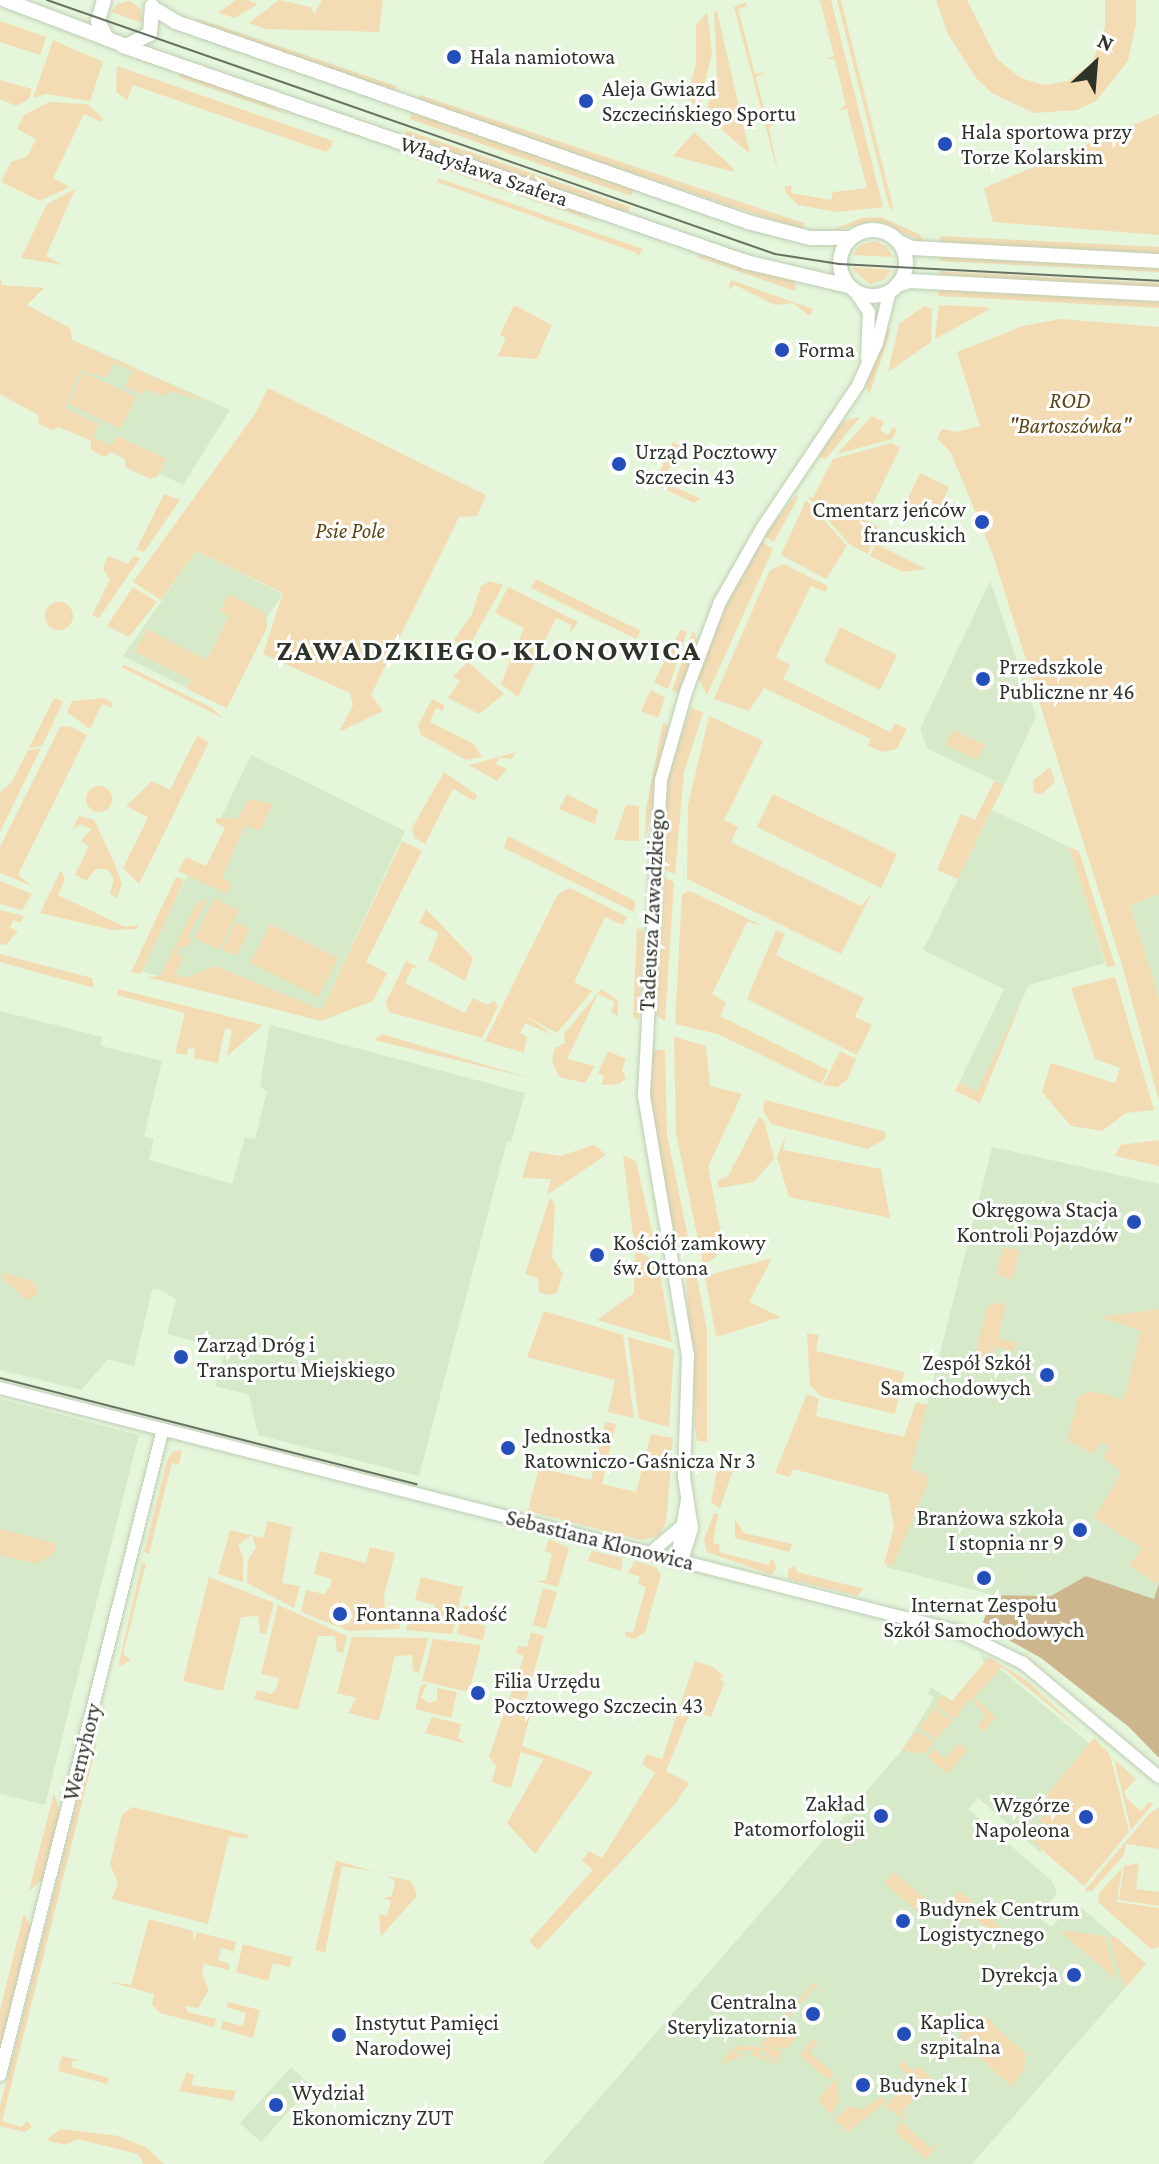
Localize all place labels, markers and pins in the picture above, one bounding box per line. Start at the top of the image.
place label: Hala namiotowa [470,44,615,70]
marker: Hala namiotowa [445,48,463,66]
place label: Aleja Gwiazd Szczecińskiego Sportu [602,75,796,126]
marker: Aleja Gwiazd Szczecińskiego Sportu [577,92,595,110]
place label: Hala sportowa przy Torze Kolarskim [961,118,1132,170]
marker: Hala sportowa przy Torze Kolarskim [936,135,954,153]
place label: Forma [798,337,855,363]
marker: Forma [773,341,791,359]
place label: Urząd Pocztowy Szczecin 43 [635,438,777,490]
marker: Urząd Pocztowy Szczecin 43 [610,455,628,473]
place label: Cmentarz jeńców francuskich [812,496,966,548]
marker: Cmentarz jeńców francuskich [973,513,991,531]
place label: Przedszkole Publiczne nr 46 [999,653,1135,704]
marker: Przedszkole Publiczne nr 46 [974,670,992,688]
place label: Okręgowa Stacja Kontroli Pojazdów [957,1196,1118,1248]
marker: Okręgowa Stacja Kontroli Pojazdów [1125,1213,1143,1231]
place label: Kościół zamkowy św. Ottona [613,1229,766,1280]
marker: Kościół zamkowy św. Ottona [588,1246,606,1264]
place label: Zarząd Dróg i Transportu Miejskiego [197,1331,395,1382]
marker: Zarząd Dróg i Transportu Miejskiego [172,1348,190,1366]
place label: Zespół Szkół Samochodowych [881,1349,1031,1400]
marker: Zespół Szkół Samochodowych [1038,1366,1056,1384]
place label: Jednostka Ratowniczo-Gaśnicza Nr 3 [524,1422,756,1474]
marker: Jednostka Ratowniczo-Gaśnicza Nr 3 [499,1439,517,1457]
place label: Branżowa szkoła I stopnia nr 9 [917,1504,1064,1556]
marker: Branżowa szkoła I stopnia nr 9 [1071,1521,1089,1539]
marker: Internat Zespołu Szkół Samochodowych [975,1569,993,1587]
place label: Internat Zespołu Szkół Samochodowych [883,1591,1085,1642]
place label: Fontanna Radość [356,1601,507,1627]
marker: Fontanna Radość [331,1605,349,1623]
place label: Filia Urzędu Pocztowego Szczecin 43 [494,1667,703,1718]
marker: Filia Urzędu Pocztowego Szczecin 43 [469,1684,487,1702]
place label: Zakład Patomorfologii [733,1790,865,1842]
place label: Wzgórze Napoleona [975,1791,1070,1842]
marker: Zakład Patomorfologii [872,1807,890,1825]
marker: Wzgórze Napoleona [1077,1808,1095,1826]
place label: Budynek Centrum Logistycznego [919,1895,1079,1946]
marker: Budynek Centrum Logistycznego [894,1912,912,1930]
place label: Dyrekcja [981,1962,1058,1988]
marker: Dyrekcja [1065,1966,1083,1984]
place label: Centralna Sterylizatornia [667,1988,797,2040]
marker: Centralna Sterylizatornia [804,2005,822,2023]
place label: Kaplica szpitalna [920,2008,1000,2060]
place label: Instytut Pamięci Narodowej [355,2009,499,2060]
marker: Kaplica szpitalna [895,2025,913,2043]
marker: Instytut Pamięci Narodowej [330,2026,348,2044]
place label: Budynek I [879,2072,967,2098]
marker: Budynek I [854,2076,872,2094]
place label: Wydział Ekonomiczny ZUT [292,2079,453,2130]
marker: Wydział Ekonomiczny ZUT [267,2096,285,2114]

